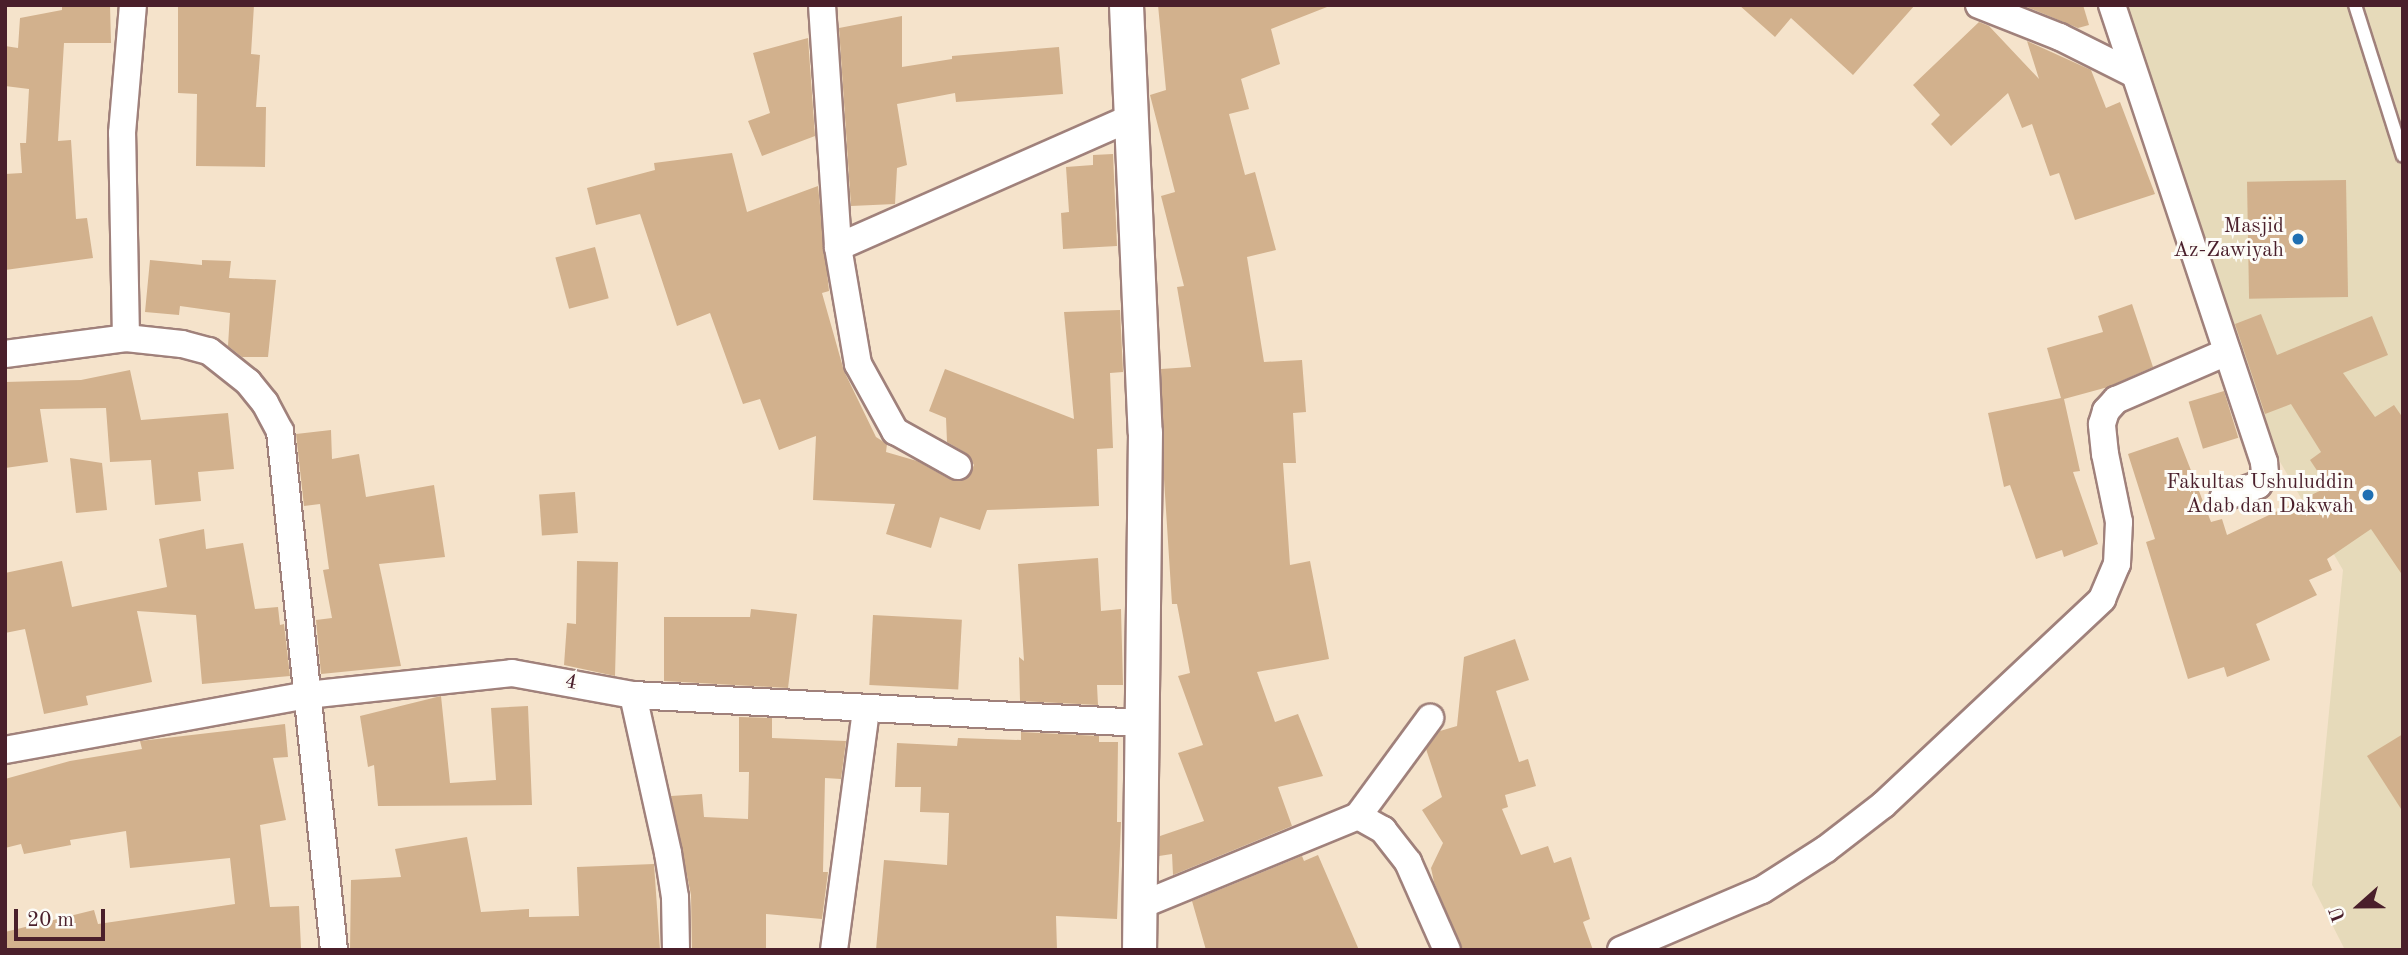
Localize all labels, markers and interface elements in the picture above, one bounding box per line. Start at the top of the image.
place label: Masjid Az-Zawiyah [2173,214,2284,264]
marker: Masjid Az-Zawiyah [2290,231,2306,247]
place label: Fakultas Ushuluddin Adab dan Dakwah [2166,470,2354,520]
marker: Fakultas Ushuluddin Adab dan Dakwah [2360,487,2376,503]
street label: 4 [563,669,579,697]
north arrow [2324,871,2394,941]
scale bar [18,895,108,939]
text: U [2327,903,2351,924]
text: 20 m [27,910,74,931]

